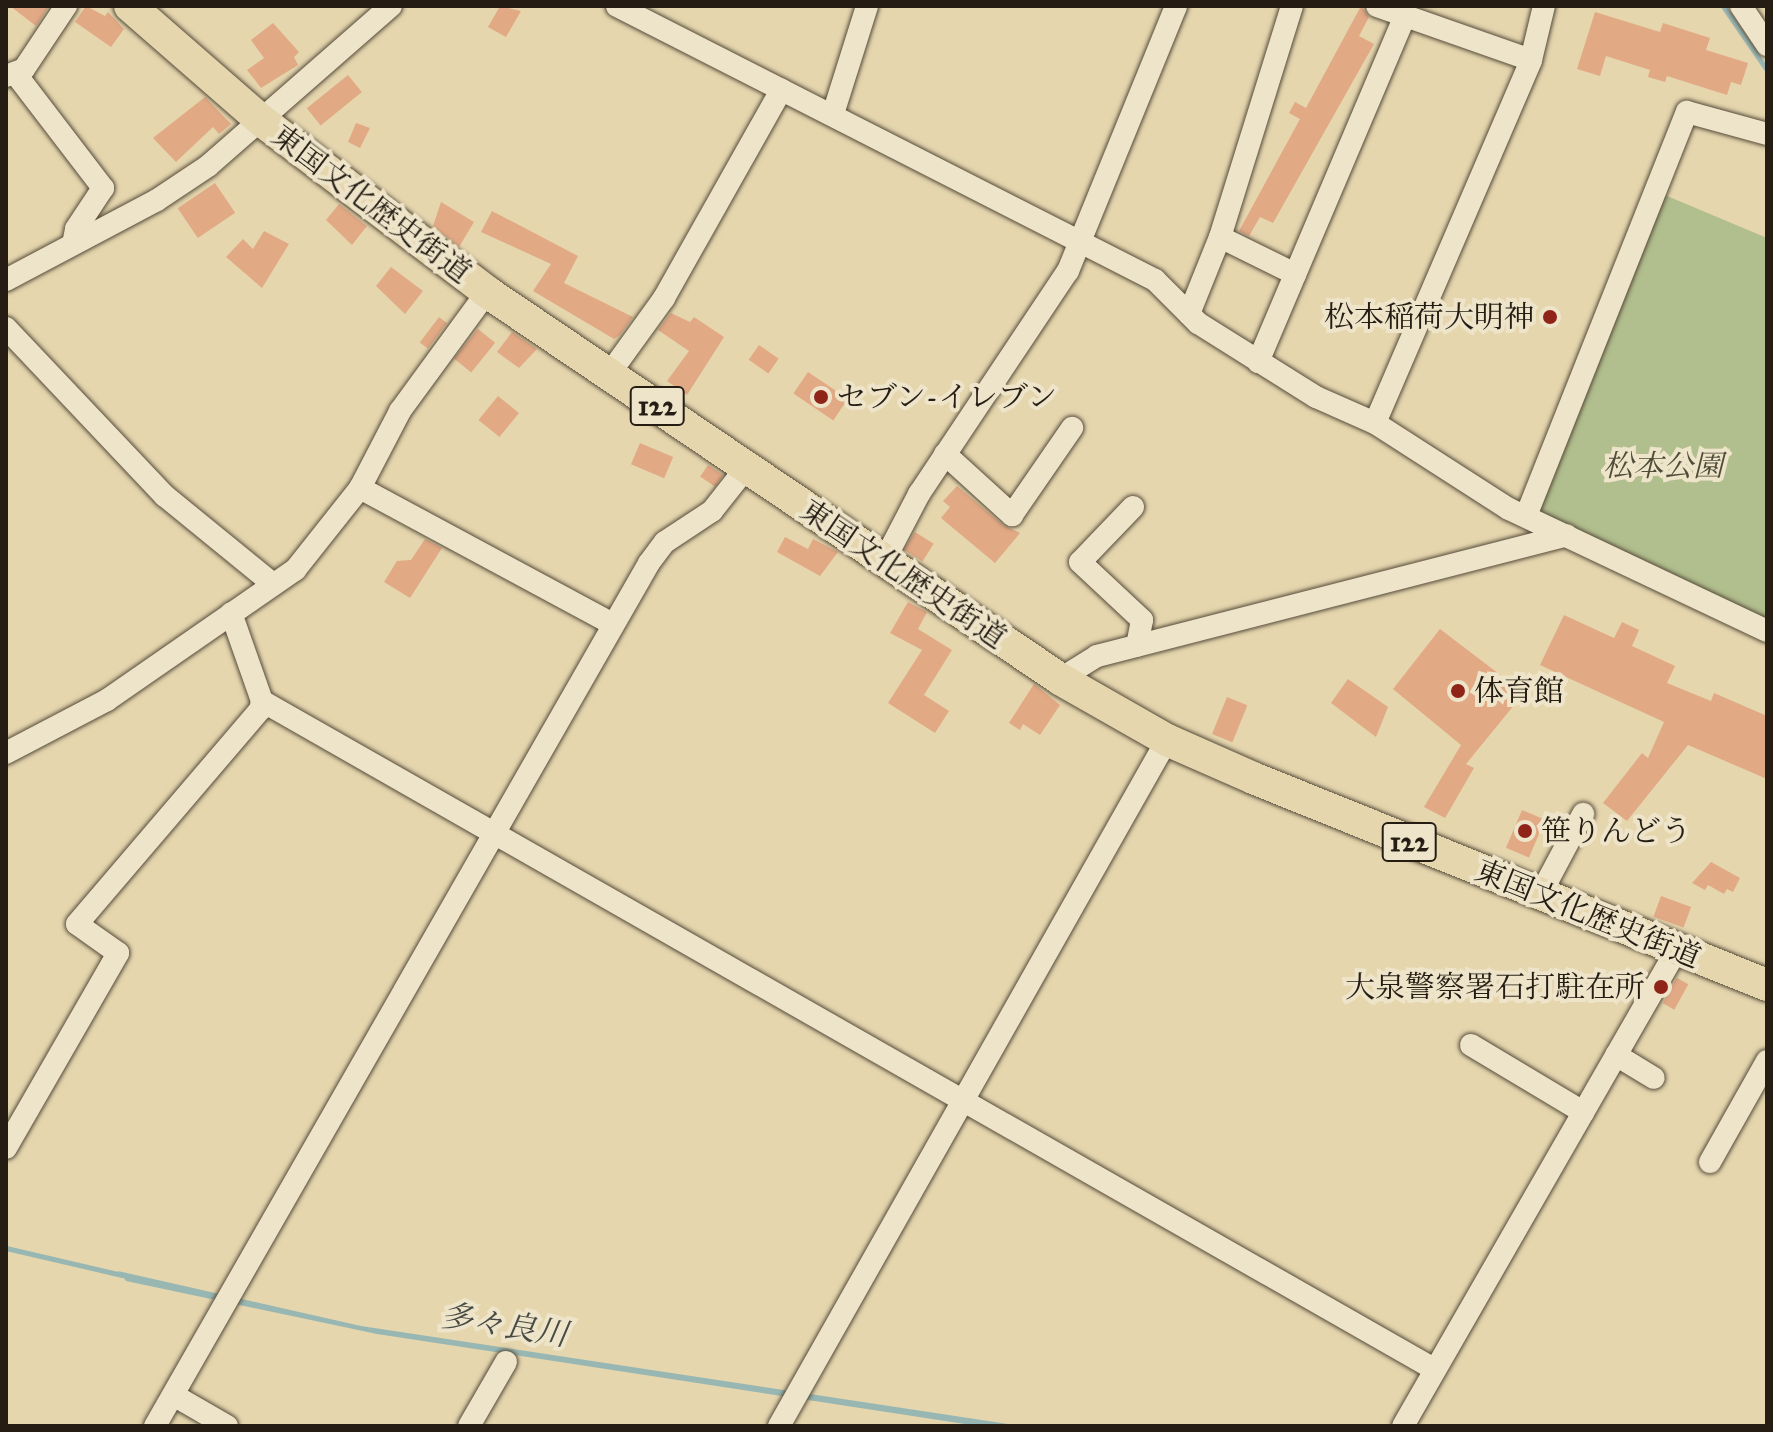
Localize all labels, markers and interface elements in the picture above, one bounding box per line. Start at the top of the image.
street label: 東国文化歴史街道 [264,117,478,291]
place label: 松本稲荷大明神 [1324,299,1534,335]
marker: 松本稲荷大明神 [1541,308,1559,326]
place label: セブン-イレブン [837,379,1059,415]
road number: 122 [629,382,685,430]
marker: セブン-イレブン [812,388,830,406]
park label: 松本公園 [1603,448,1723,484]
street label: 東国文化歴史街道 [793,492,1013,656]
place label: 体育館 [1474,673,1564,709]
marker: 体育館 [1449,682,1467,700]
place label: 笹りんどう [1541,813,1691,849]
road number: 122 [1381,818,1437,866]
marker: 笹りんどう [1516,822,1534,840]
street label: 東国文化歴史街道 [1470,852,1706,976]
place label: 大泉警察署石打駐在所 [1345,969,1645,1005]
marker: 大泉警察署石打駐在所 [1652,978,1670,996]
water label: 多々良川 [438,1297,570,1355]

